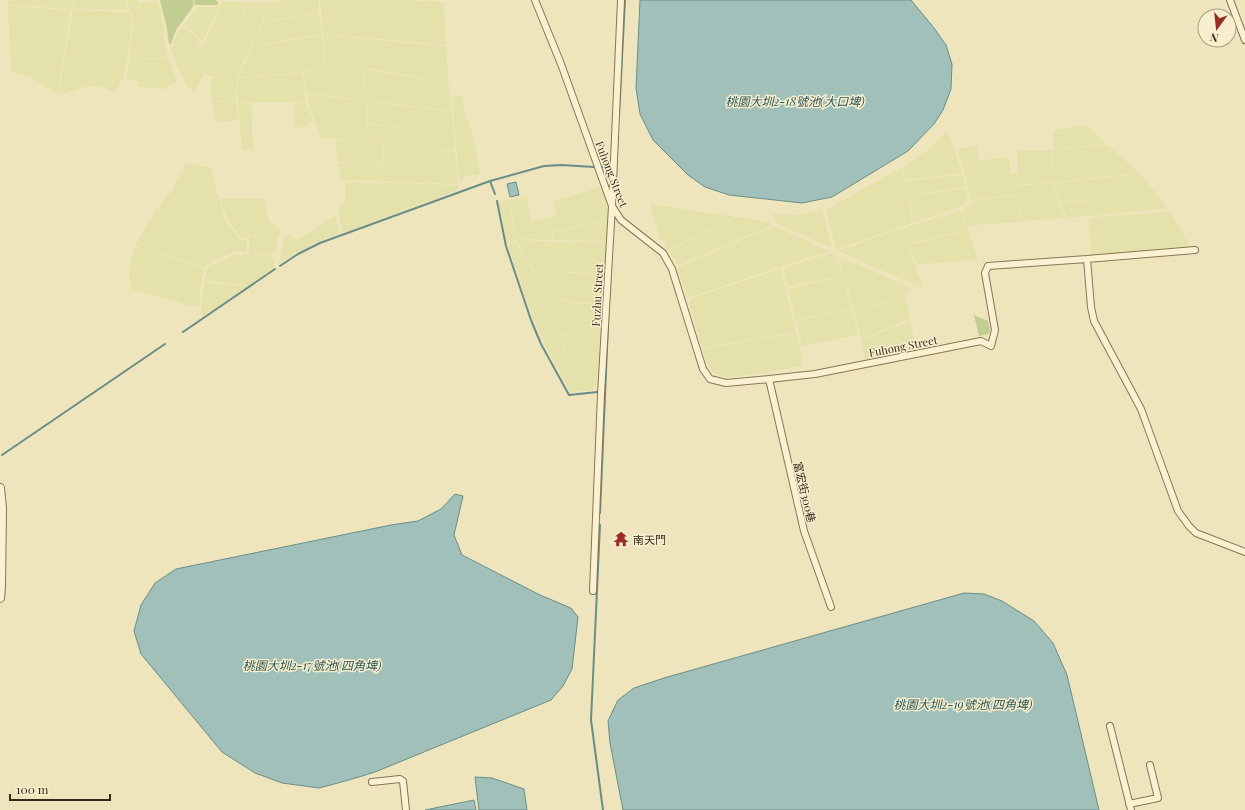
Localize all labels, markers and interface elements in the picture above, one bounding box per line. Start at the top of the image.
north arrow [1197,8,1237,48]
text: N [1208,30,1220,46]
water label: 桃園大圳2-18號池(大口埤) [725,93,865,109]
street label: Fuhong Street [593,139,632,209]
street label: Fuzhu Street [588,263,606,327]
street label: Fuhong Street [867,332,939,360]
street label: 富宏街300巷 [791,460,819,524]
temple icon: 南天門 [612,530,630,548]
place label: 南天門 [633,532,666,547]
water label: 桃園大圳2-17號池(四角埤) [243,657,381,673]
water label: 桃園大圳2-19號池(四角埤) [894,696,1032,712]
scale bar [10,776,110,802]
text: 100 m [16,781,49,797]

